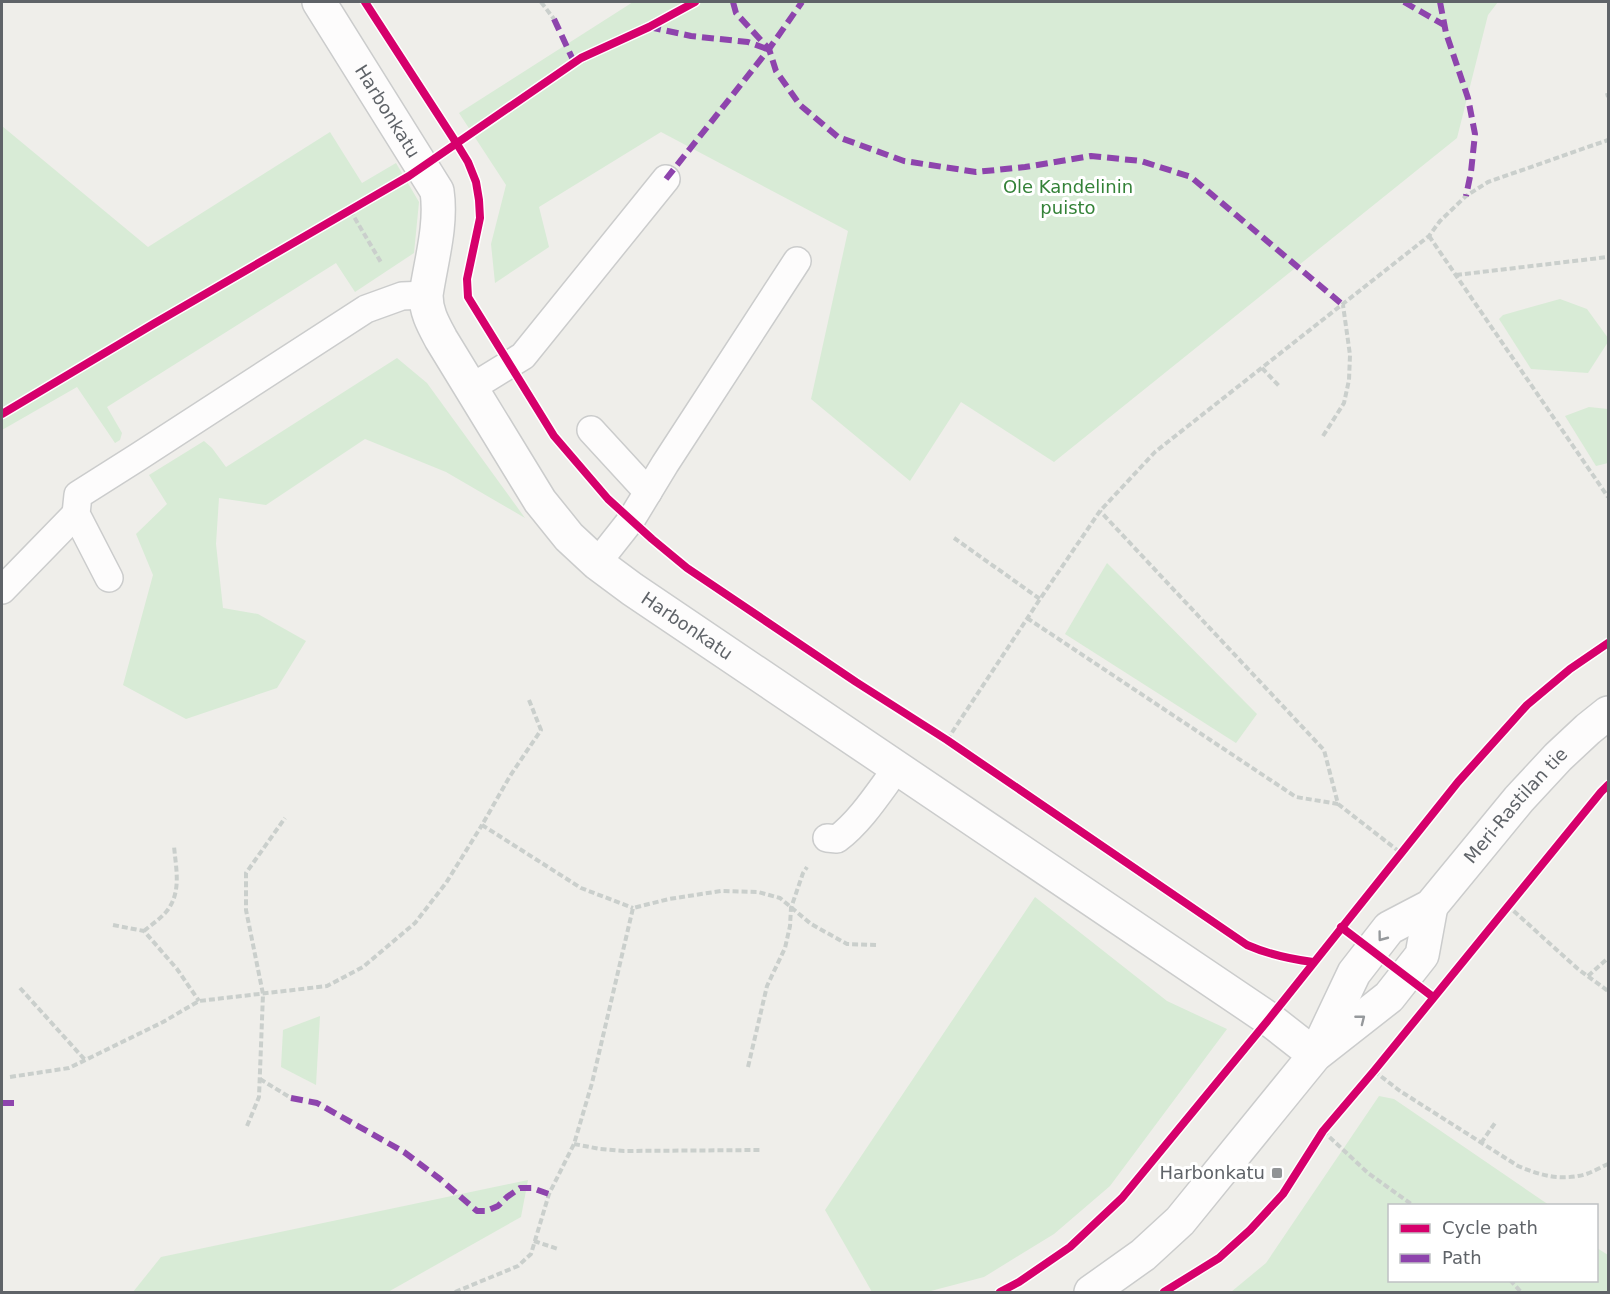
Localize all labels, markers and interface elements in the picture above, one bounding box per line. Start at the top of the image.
street label: Harbonkatu [351,61,425,161]
park label: Ole Kandelinin puisto [1003,176,1133,218]
street label: Harbonkatu [638,587,737,664]
street label: Meri-Rastilan tie [1459,743,1571,867]
one-way arrow [1378,931,1389,942]
one-way arrow [1354,1015,1365,1026]
place label: Harbonkatu [1160,1162,1265,1183]
marker: Harbonkatu [1270,1166,1284,1180]
legend [1388,1204,1598,1282]
text: Cycle path [1442,1217,1538,1238]
text: Path [1442,1247,1482,1268]

